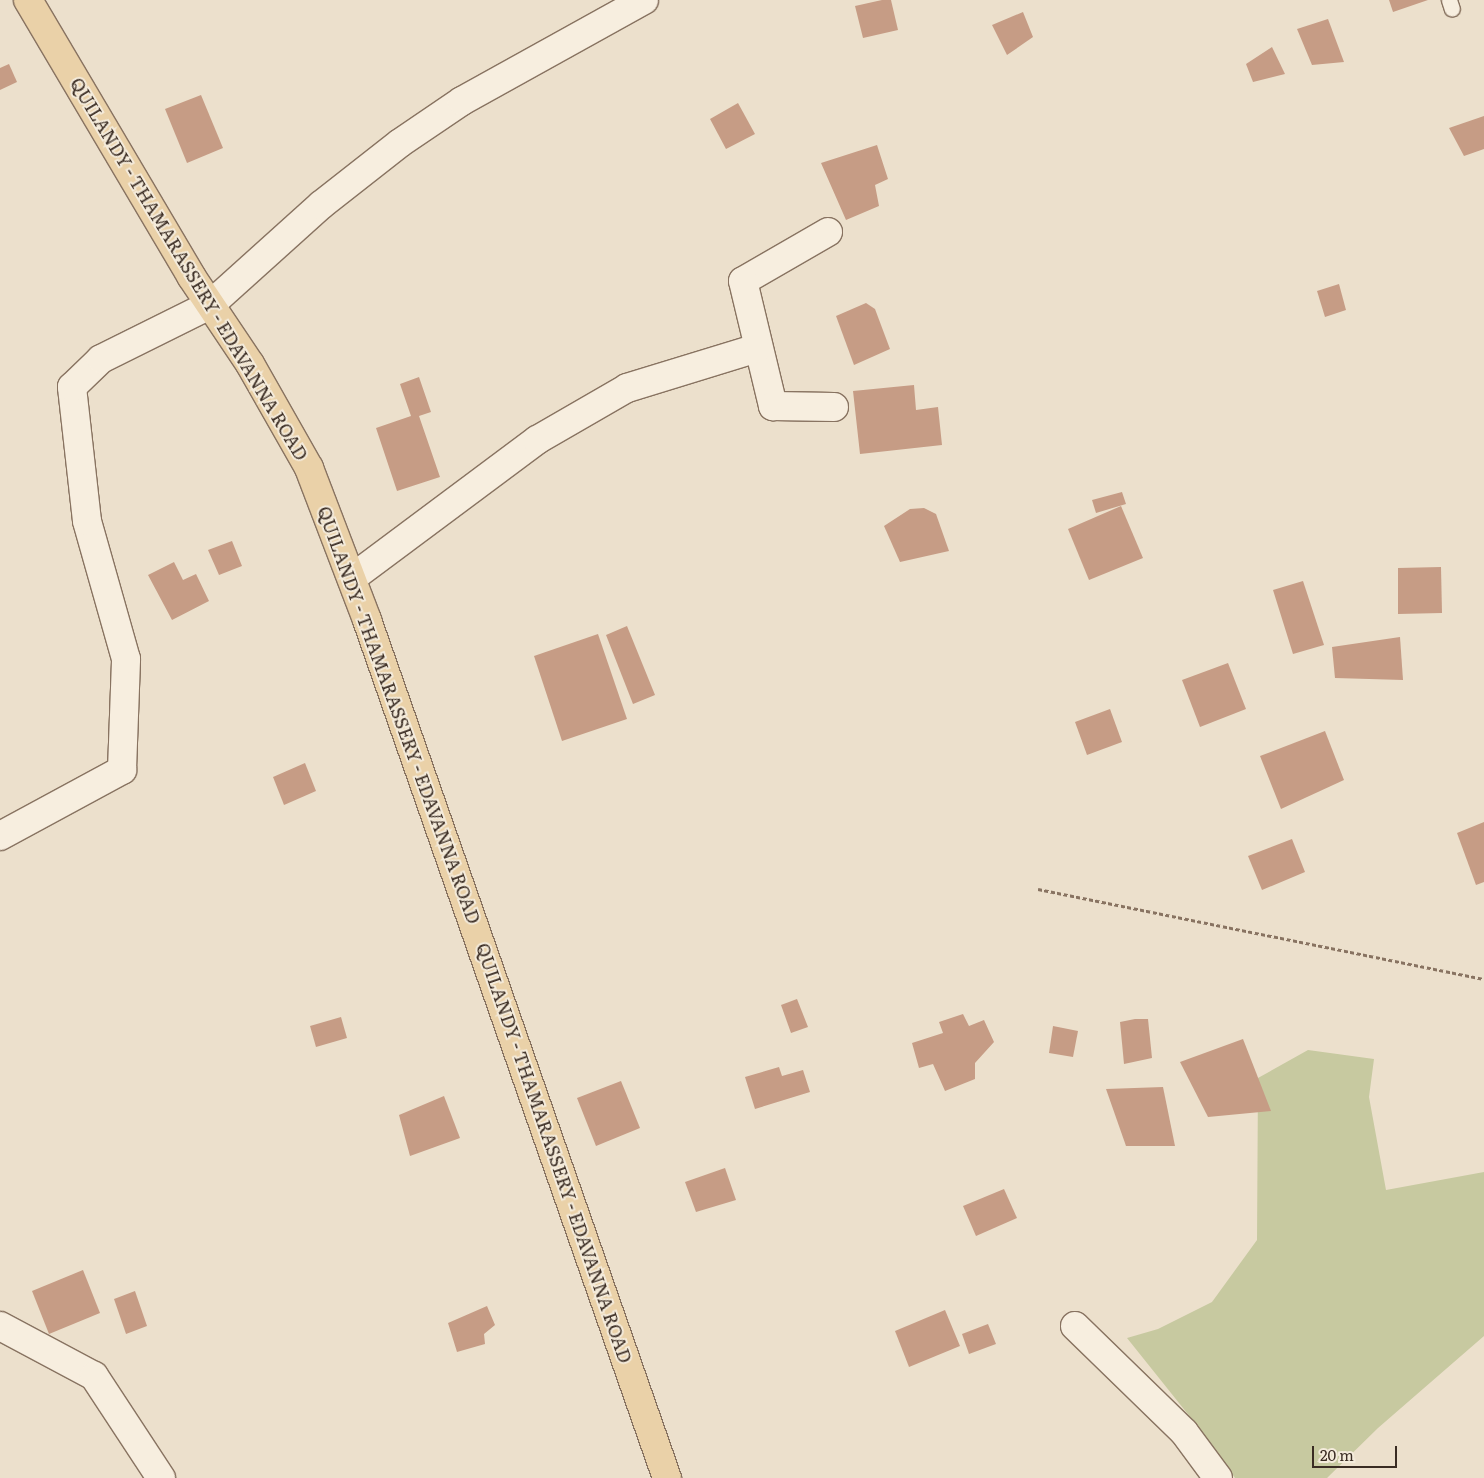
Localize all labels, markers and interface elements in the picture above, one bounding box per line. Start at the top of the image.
street label: QUILANDY - THAMARASSERY - EDAVANNA ROAD [66,74,312,464]
street label: QUILANDY - THAMARASSERY - EDAVANNA ROAD [313,503,485,927]
street label: QUILANDY - THAMARASSERY - EDAVANNA ROAD [472,940,636,1366]
scale bar [1314,1436,1399,1468]
text: 20 m [1320,1443,1354,1466]

